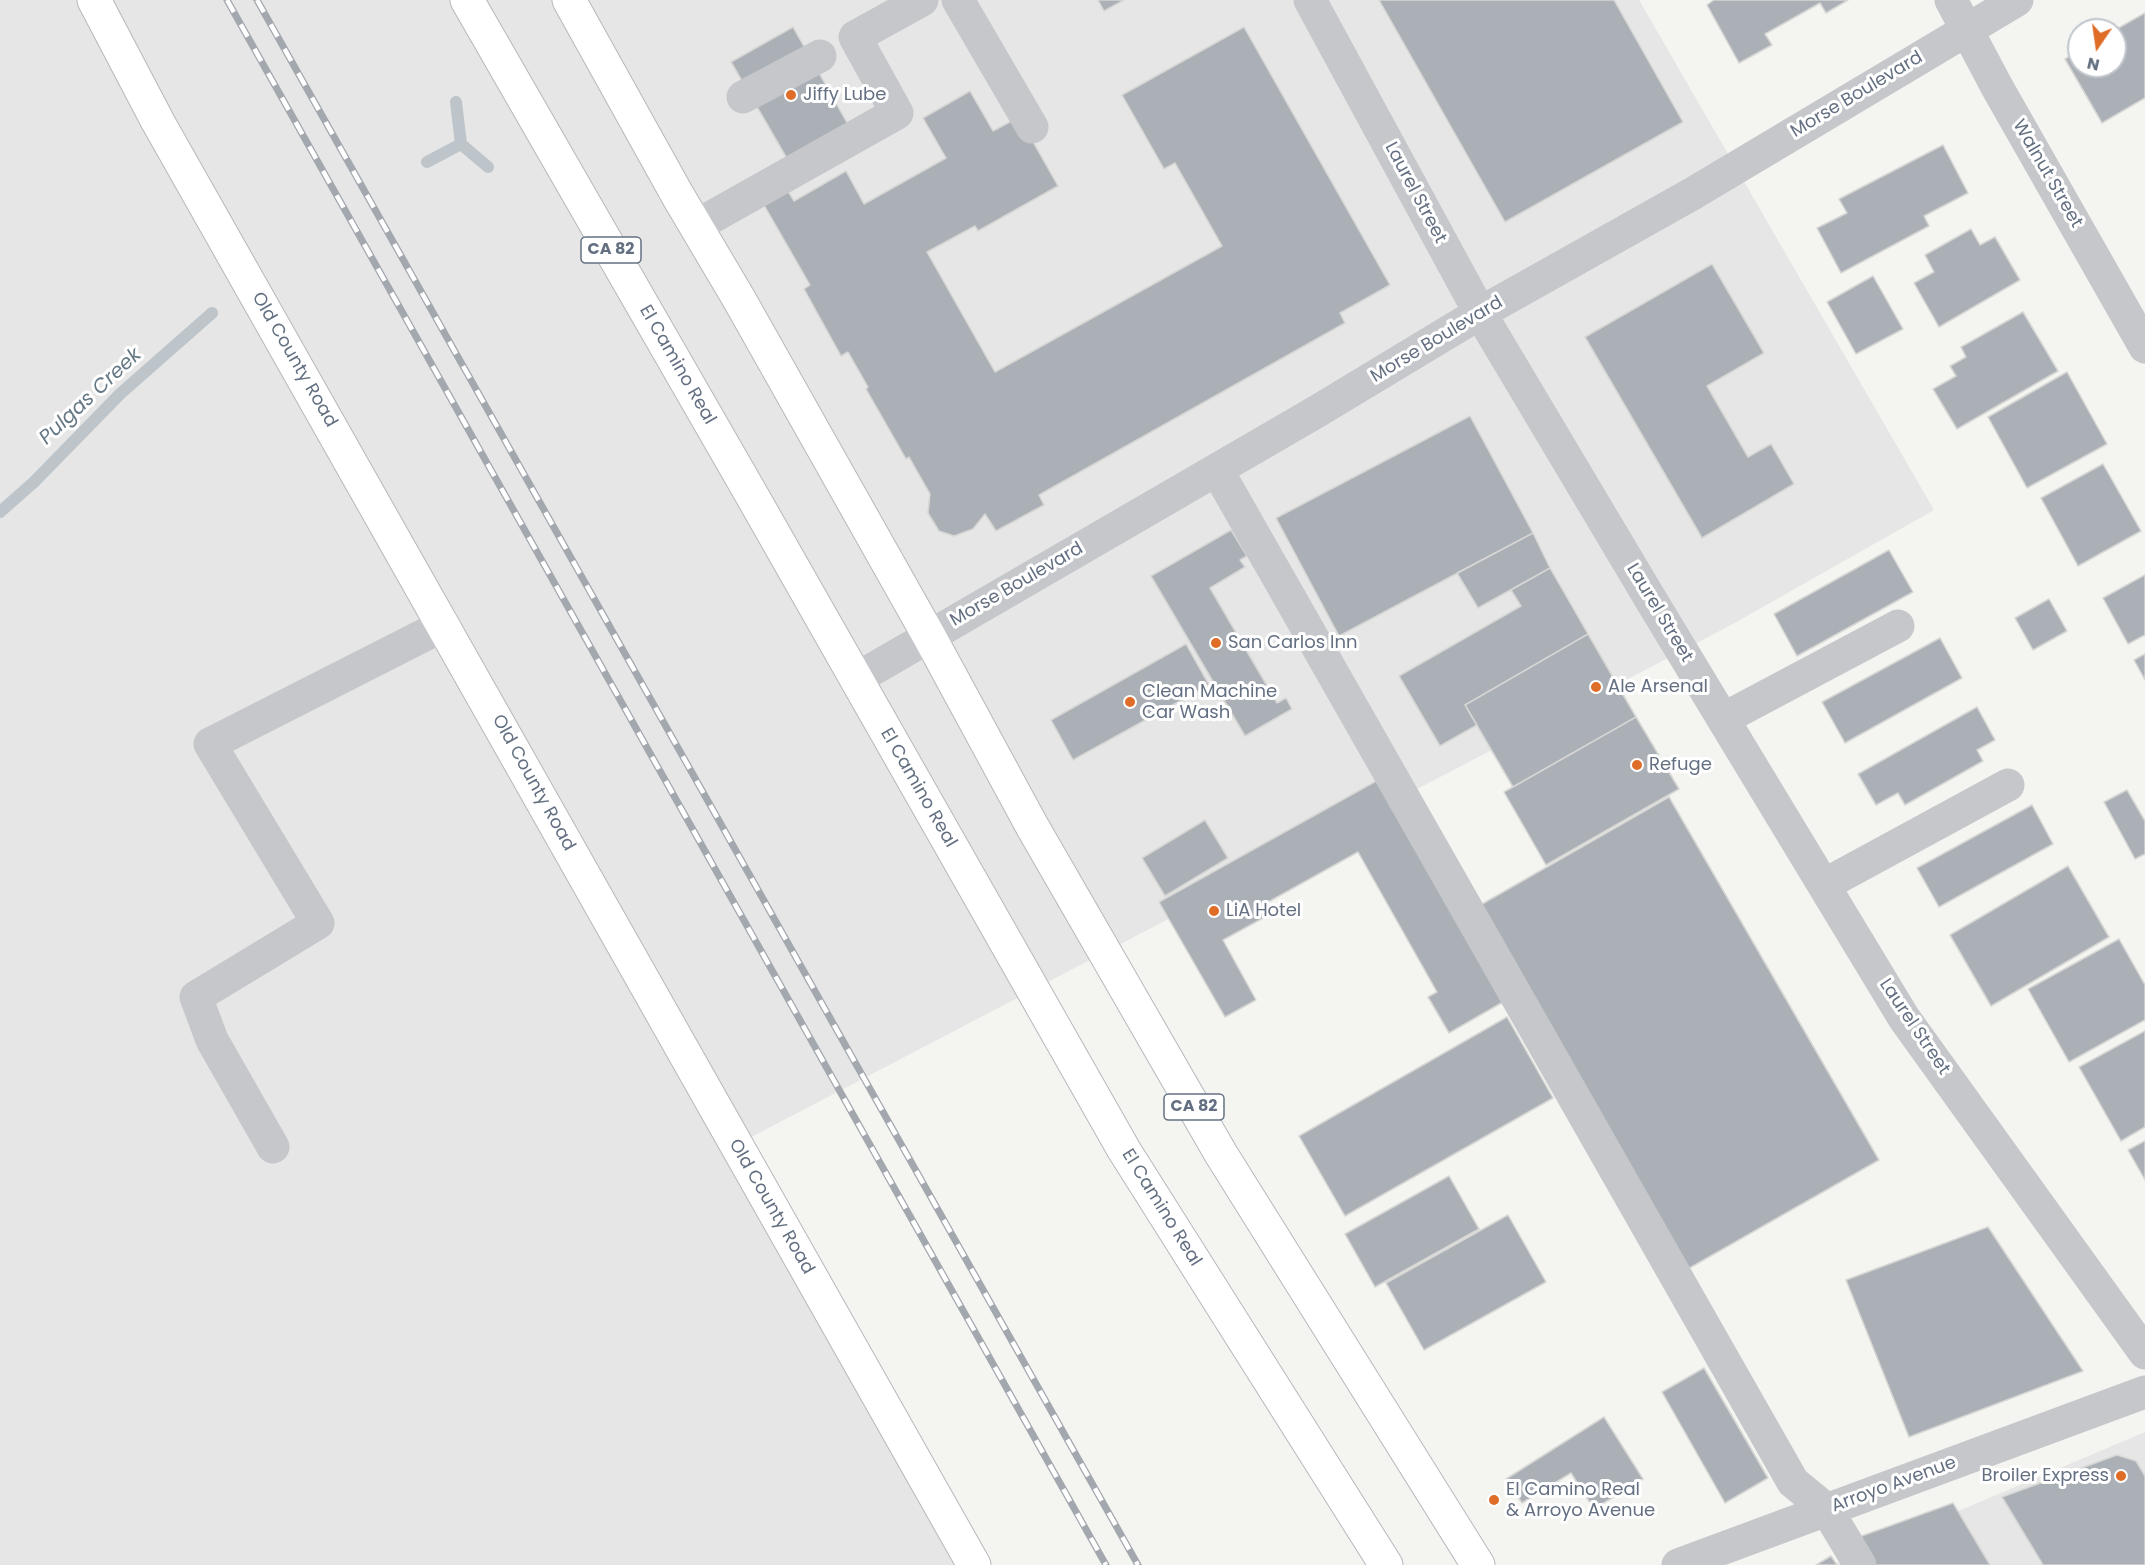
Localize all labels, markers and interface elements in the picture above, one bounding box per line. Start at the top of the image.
north arrow [2067,18,2127,78]
street label: Morse Boulevard [1787,47,1927,143]
text: N [2085,52,2102,77]
place label: Jiffy Lube [803,84,886,106]
marker: Jiffy Lube [784,88,798,102]
street label: Walnut Street [2007,116,2087,232]
street label: Laurel Street [1379,139,1451,247]
road number: CA 82 [581,237,641,263]
street label: Old County Road [247,289,341,431]
street label: Morse Boulevard [1367,292,1507,388]
street label: El Camino Real [634,302,720,428]
water label: Pulgas Creek [35,344,147,450]
street label: Morse Boulevard [947,538,1087,632]
street label: Laurel Street [1621,560,1697,666]
place label: San Carlos Inn [1228,632,1357,654]
marker: San Carlos Inn [1209,636,1223,650]
place label: Ale Arsenal [1608,676,1708,698]
marker: Ale Arsenal [1589,680,1603,694]
place label: Clean Machine Car Wash [1142,681,1277,724]
marker: Clean Machine Car Wash [1123,695,1137,709]
street label: Old County Road [487,711,579,855]
street label: El Camino Real [875,725,961,851]
place label: Refuge [1649,754,1712,776]
marker: Refuge [1630,758,1644,772]
place label: LiA Hotel [1226,900,1301,922]
marker: LiA Hotel [1207,904,1221,918]
street label: Laurel Street [1874,975,1954,1079]
road number: CA 82 [1164,1094,1224,1120]
street label: Old County Road [724,1136,818,1278]
street label: El Camino Real [1116,1145,1206,1271]
street label: Arroyo Avenue [1829,1452,1959,1518]
place label: Broiler Express [1982,1465,2109,1487]
marker: Broiler Express [2114,1469,2128,1483]
place label: El Camino Real & Arroyo Avenue [1506,1479,1655,1522]
marker: El Camino Real & Arroyo Avenue [1487,1493,1501,1507]

